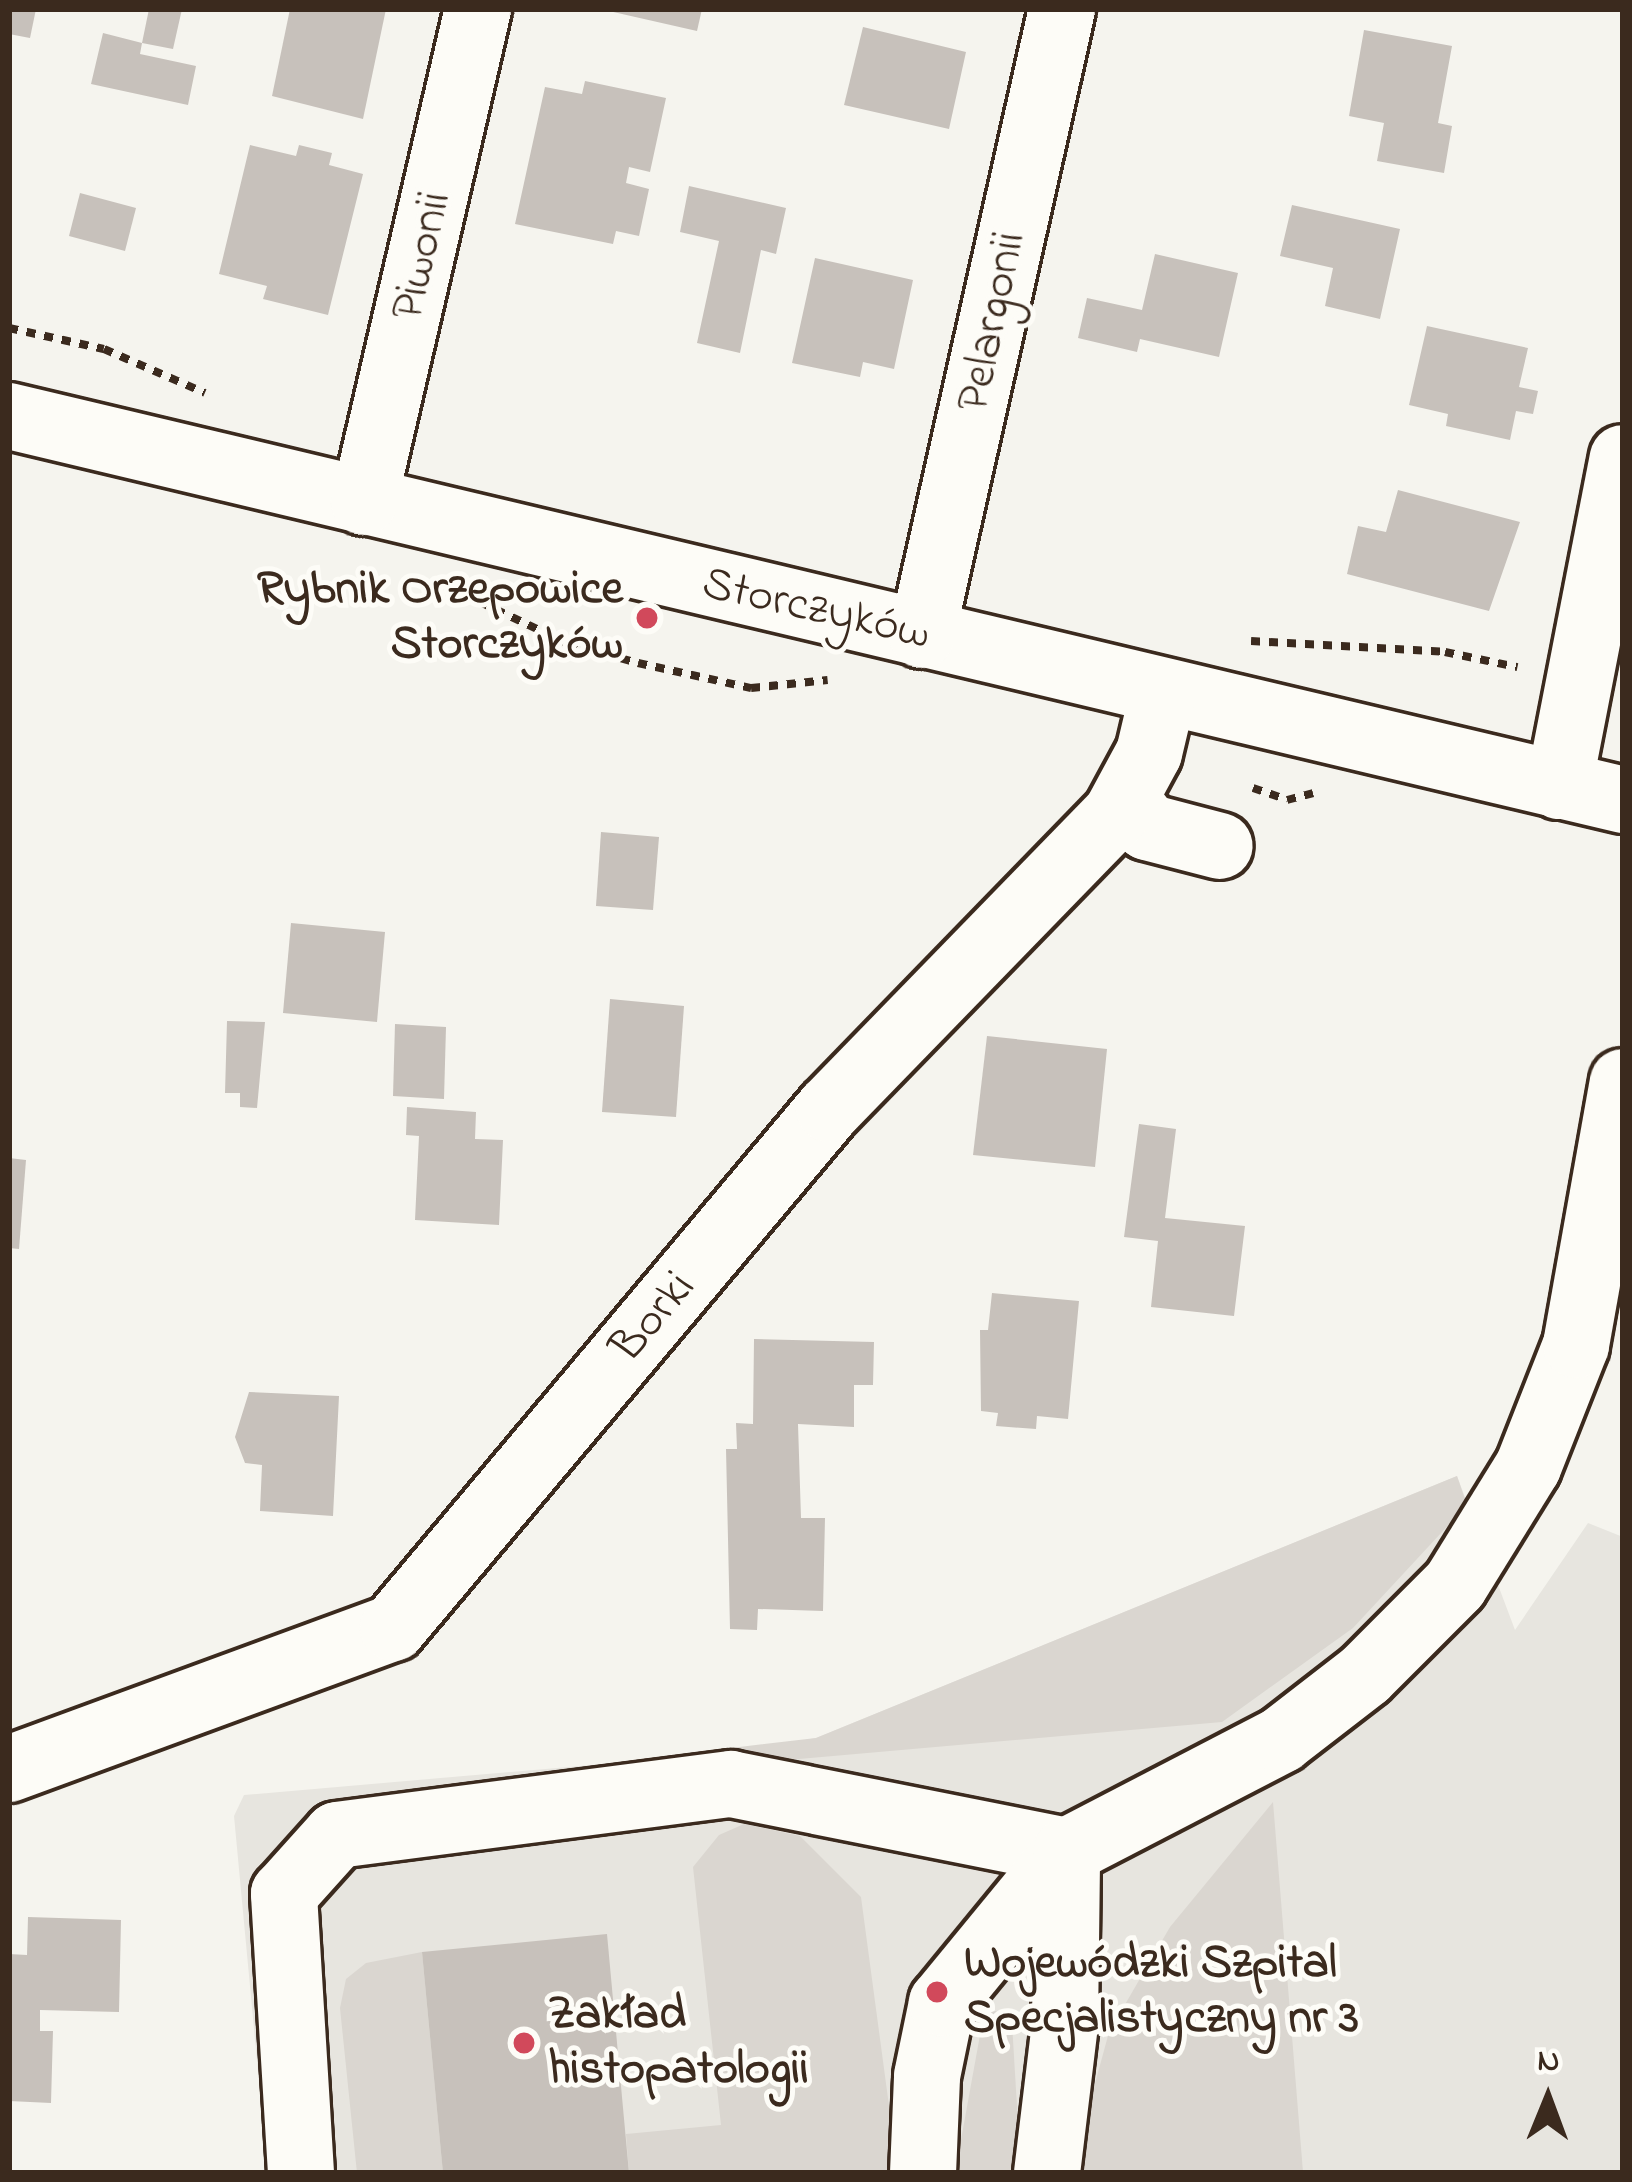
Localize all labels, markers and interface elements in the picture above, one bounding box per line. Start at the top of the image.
street label: Piwonii [380,186,466,326]
street label: Pelargonii [946,227,1040,417]
street label: Storczyków [696,556,936,664]
place label: Rybnik Orzepowice Storczyków [257,561,623,674]
marker: Rybnik Orzepowice Storczyków [634,605,660,631]
street label: Borki [599,1260,709,1376]
place label: Wojewódzki Szpital Specjalistyczny nr 3 [964,1935,1359,2048]
marker: Wojewódzki Szpital Specjalistyczny nr 3 [921,1976,953,2008]
place label: Zakład histopatologii [548,1986,809,2099]
marker: Zakład histopatologii [511,2030,537,2056]
north arrow [1488,2038,1608,2158]
text: N [1537,2038,1560,2086]

